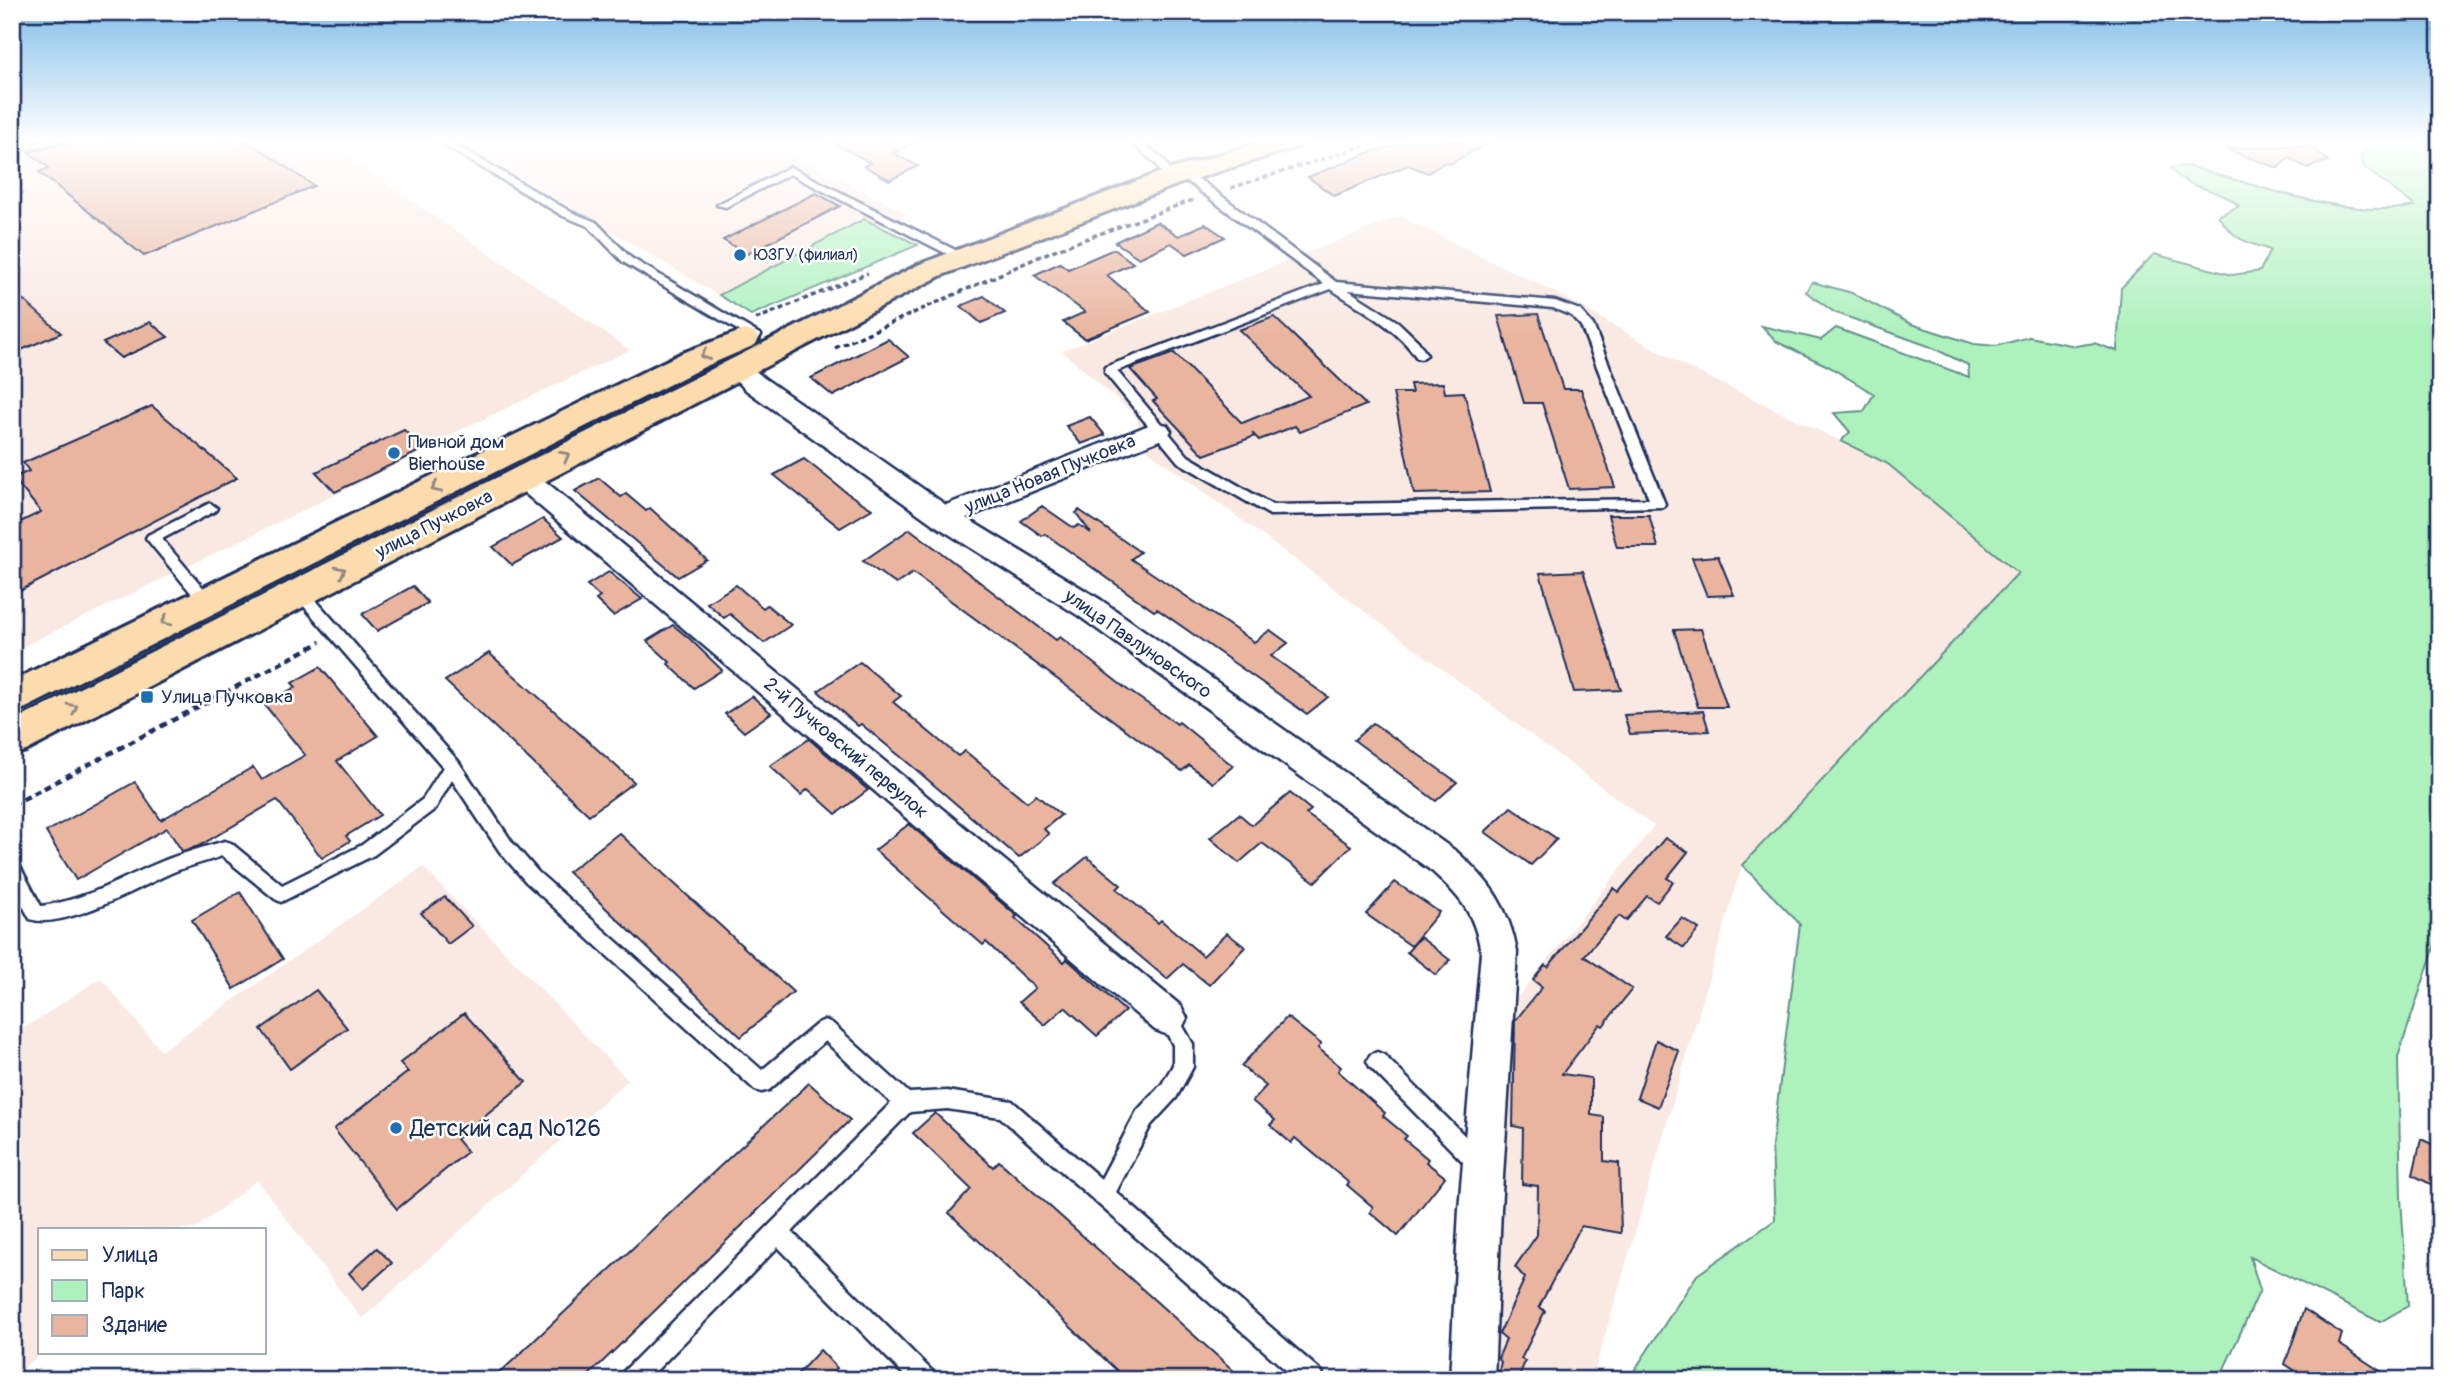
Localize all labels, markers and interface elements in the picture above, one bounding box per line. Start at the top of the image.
place label: ЮЗГУ (филиал) [754,245,859,265]
marker: ЮЗГУ (филиал) [732,247,748,263]
one-way arrow [700,346,712,360]
street label: улица Новая Пучковка [960,429,1139,520]
place label: Пивной дом Bierhouse [408,430,504,476]
marker: Пивной дом Bierhouse [386,445,402,461]
one-way arrow [558,451,570,465]
one-way arrow [430,480,443,494]
street label: улица Пучковка [370,484,497,564]
one-way arrow [334,566,346,580]
street label: улица Павлуновского [1059,584,1216,704]
one-way arrow [161,613,173,627]
street label: 2-й Пучковский переулок [759,672,933,824]
place label: Улица Пучковка [161,685,293,709]
marker: Улица Пучковка [139,689,155,705]
one-way arrow [66,703,78,717]
place label: Детский сад №126 [409,1114,601,1143]
marker: Детский сад №126 [388,1120,404,1136]
legend [38,1228,266,1354]
text: Улица [102,1242,158,1269]
text: Парк [102,1278,145,1305]
text: Здание [102,1312,168,1339]

